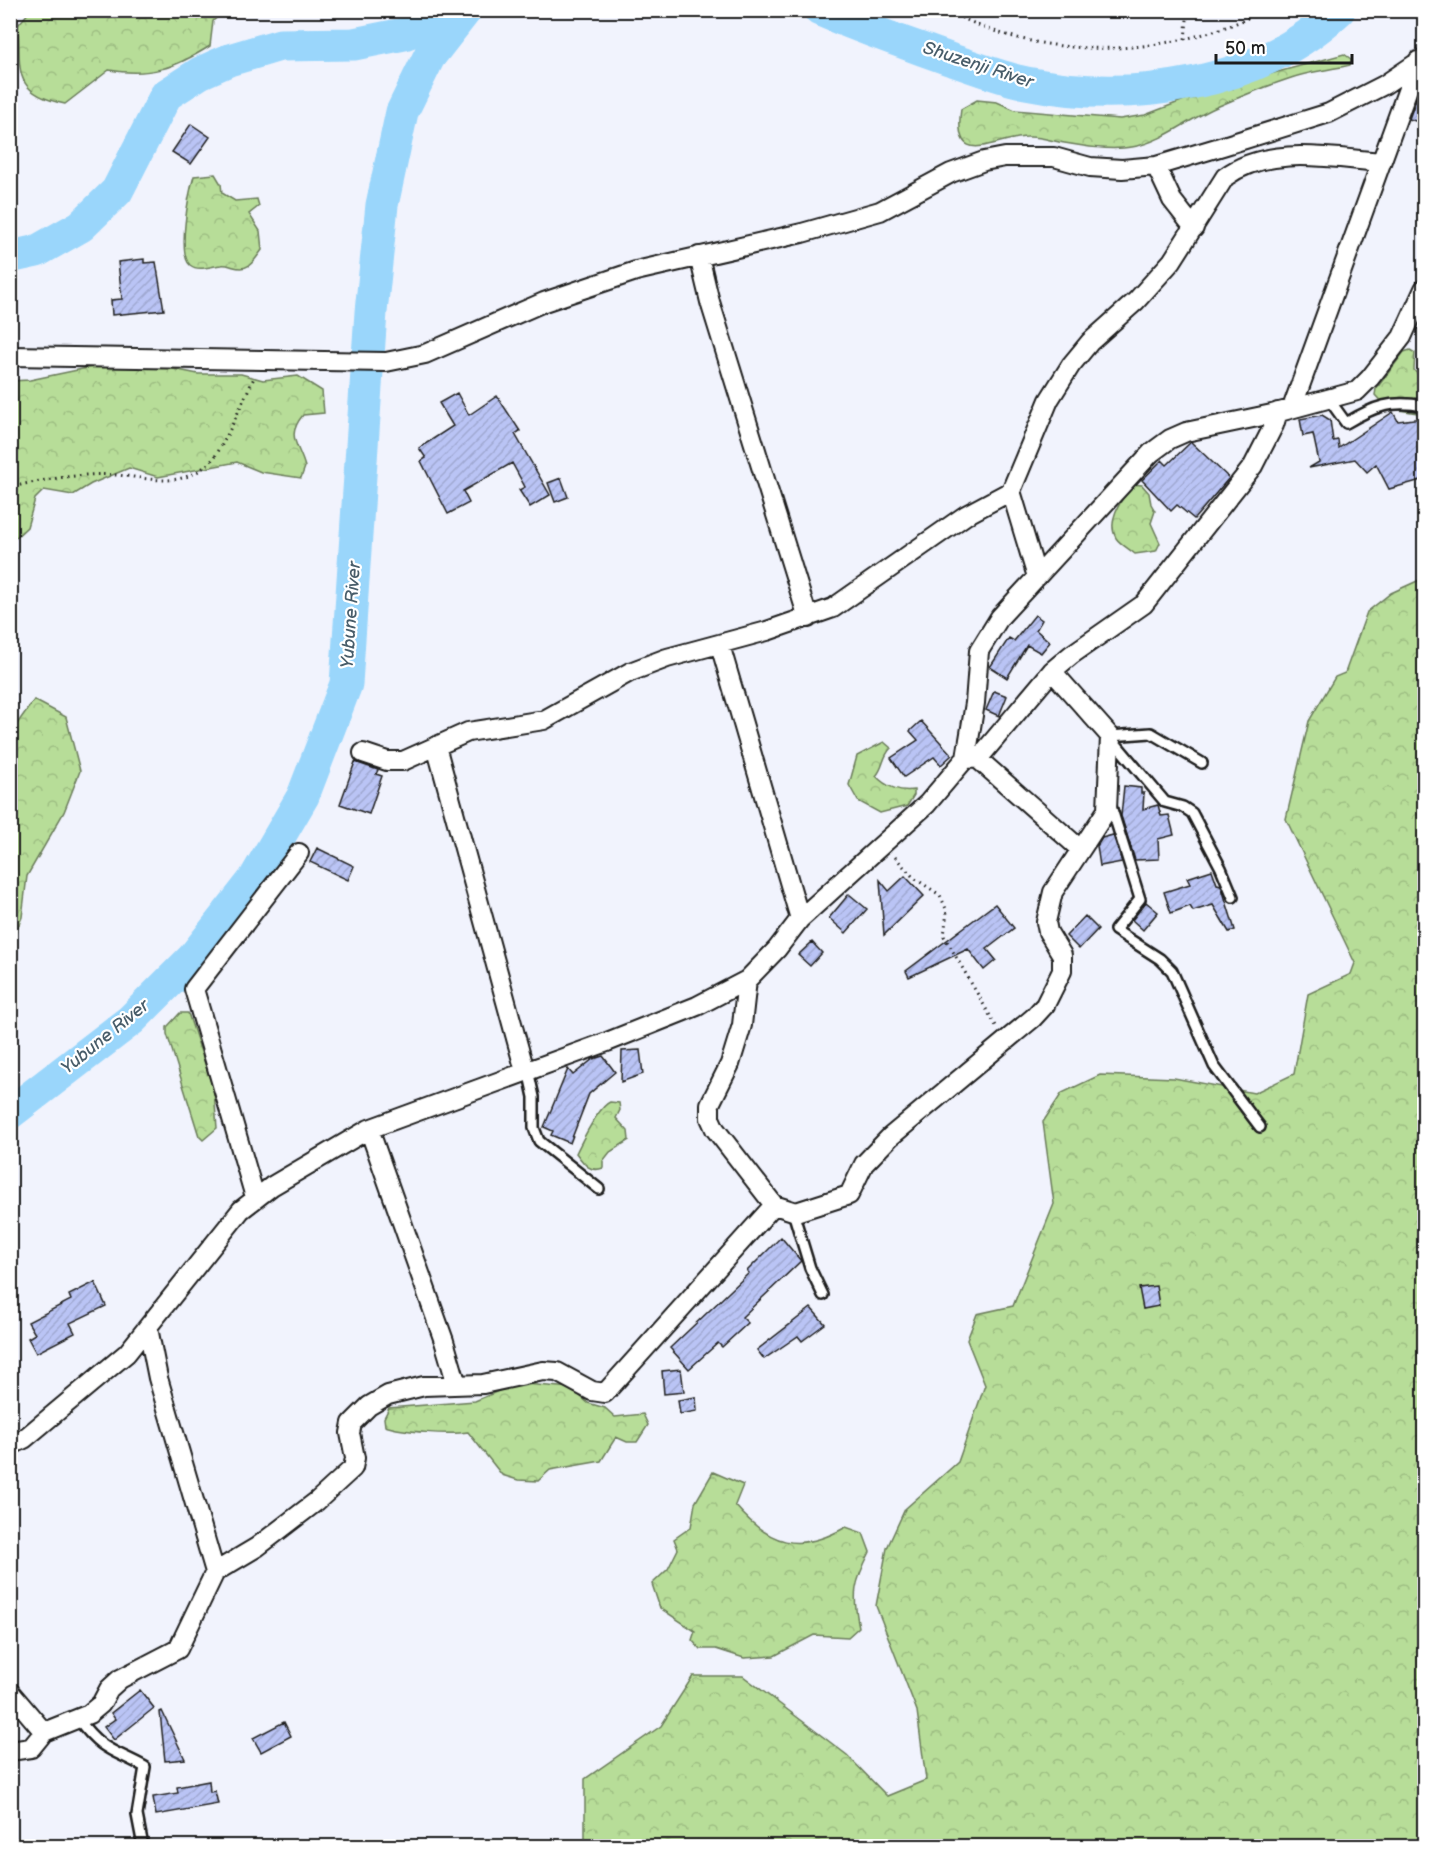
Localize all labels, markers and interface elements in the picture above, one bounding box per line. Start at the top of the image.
scale bar [1216,27,1352,65]
water label: Shuzenji River [920,37,1037,93]
text: 50 m [1225,38,1266,59]
water label: Yubune River [337,560,365,669]
water label: Yubune River [57,994,154,1079]

